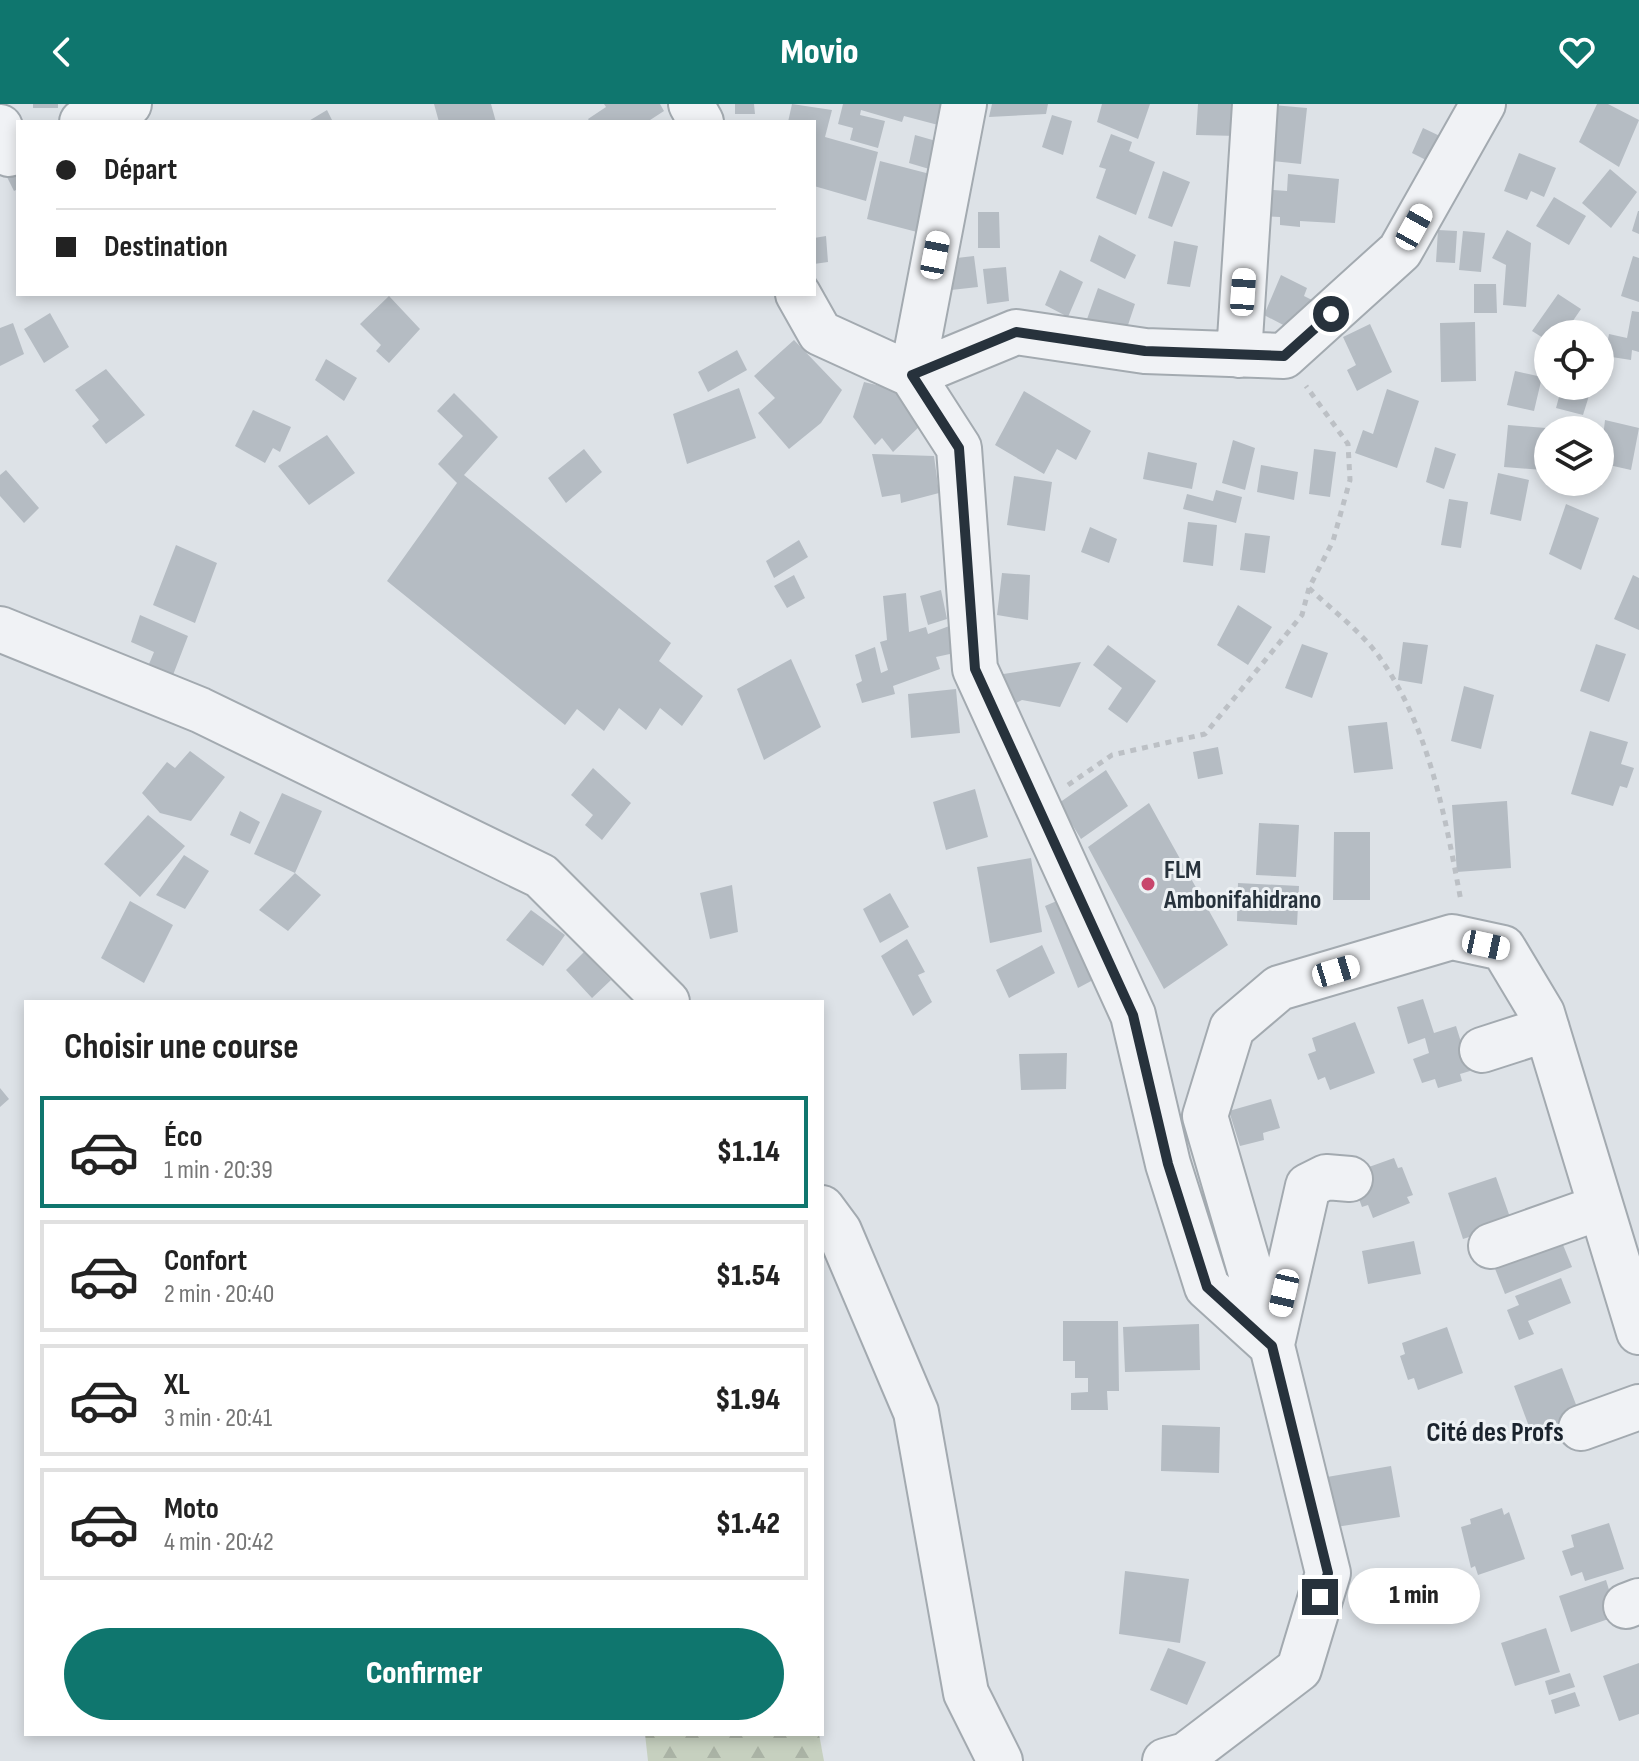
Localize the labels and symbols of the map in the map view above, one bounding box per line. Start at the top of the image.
car [1392,200,1436,254]
car [919,229,951,281]
car [1229,267,1257,317]
route start [1313,296,1349,332]
place label: FLM Ambonifahidrano [1163,855,1321,916]
marker: FLM Ambonifahidrano [1139,875,1157,893]
car [1460,928,1512,962]
car [1310,953,1362,989]
car [1267,1267,1301,1319]
district label: Cité des Profs [1426,1416,1564,1449]
callout: 1 min [1348,1569,1480,1625]
route end [1302,1579,1338,1615]

